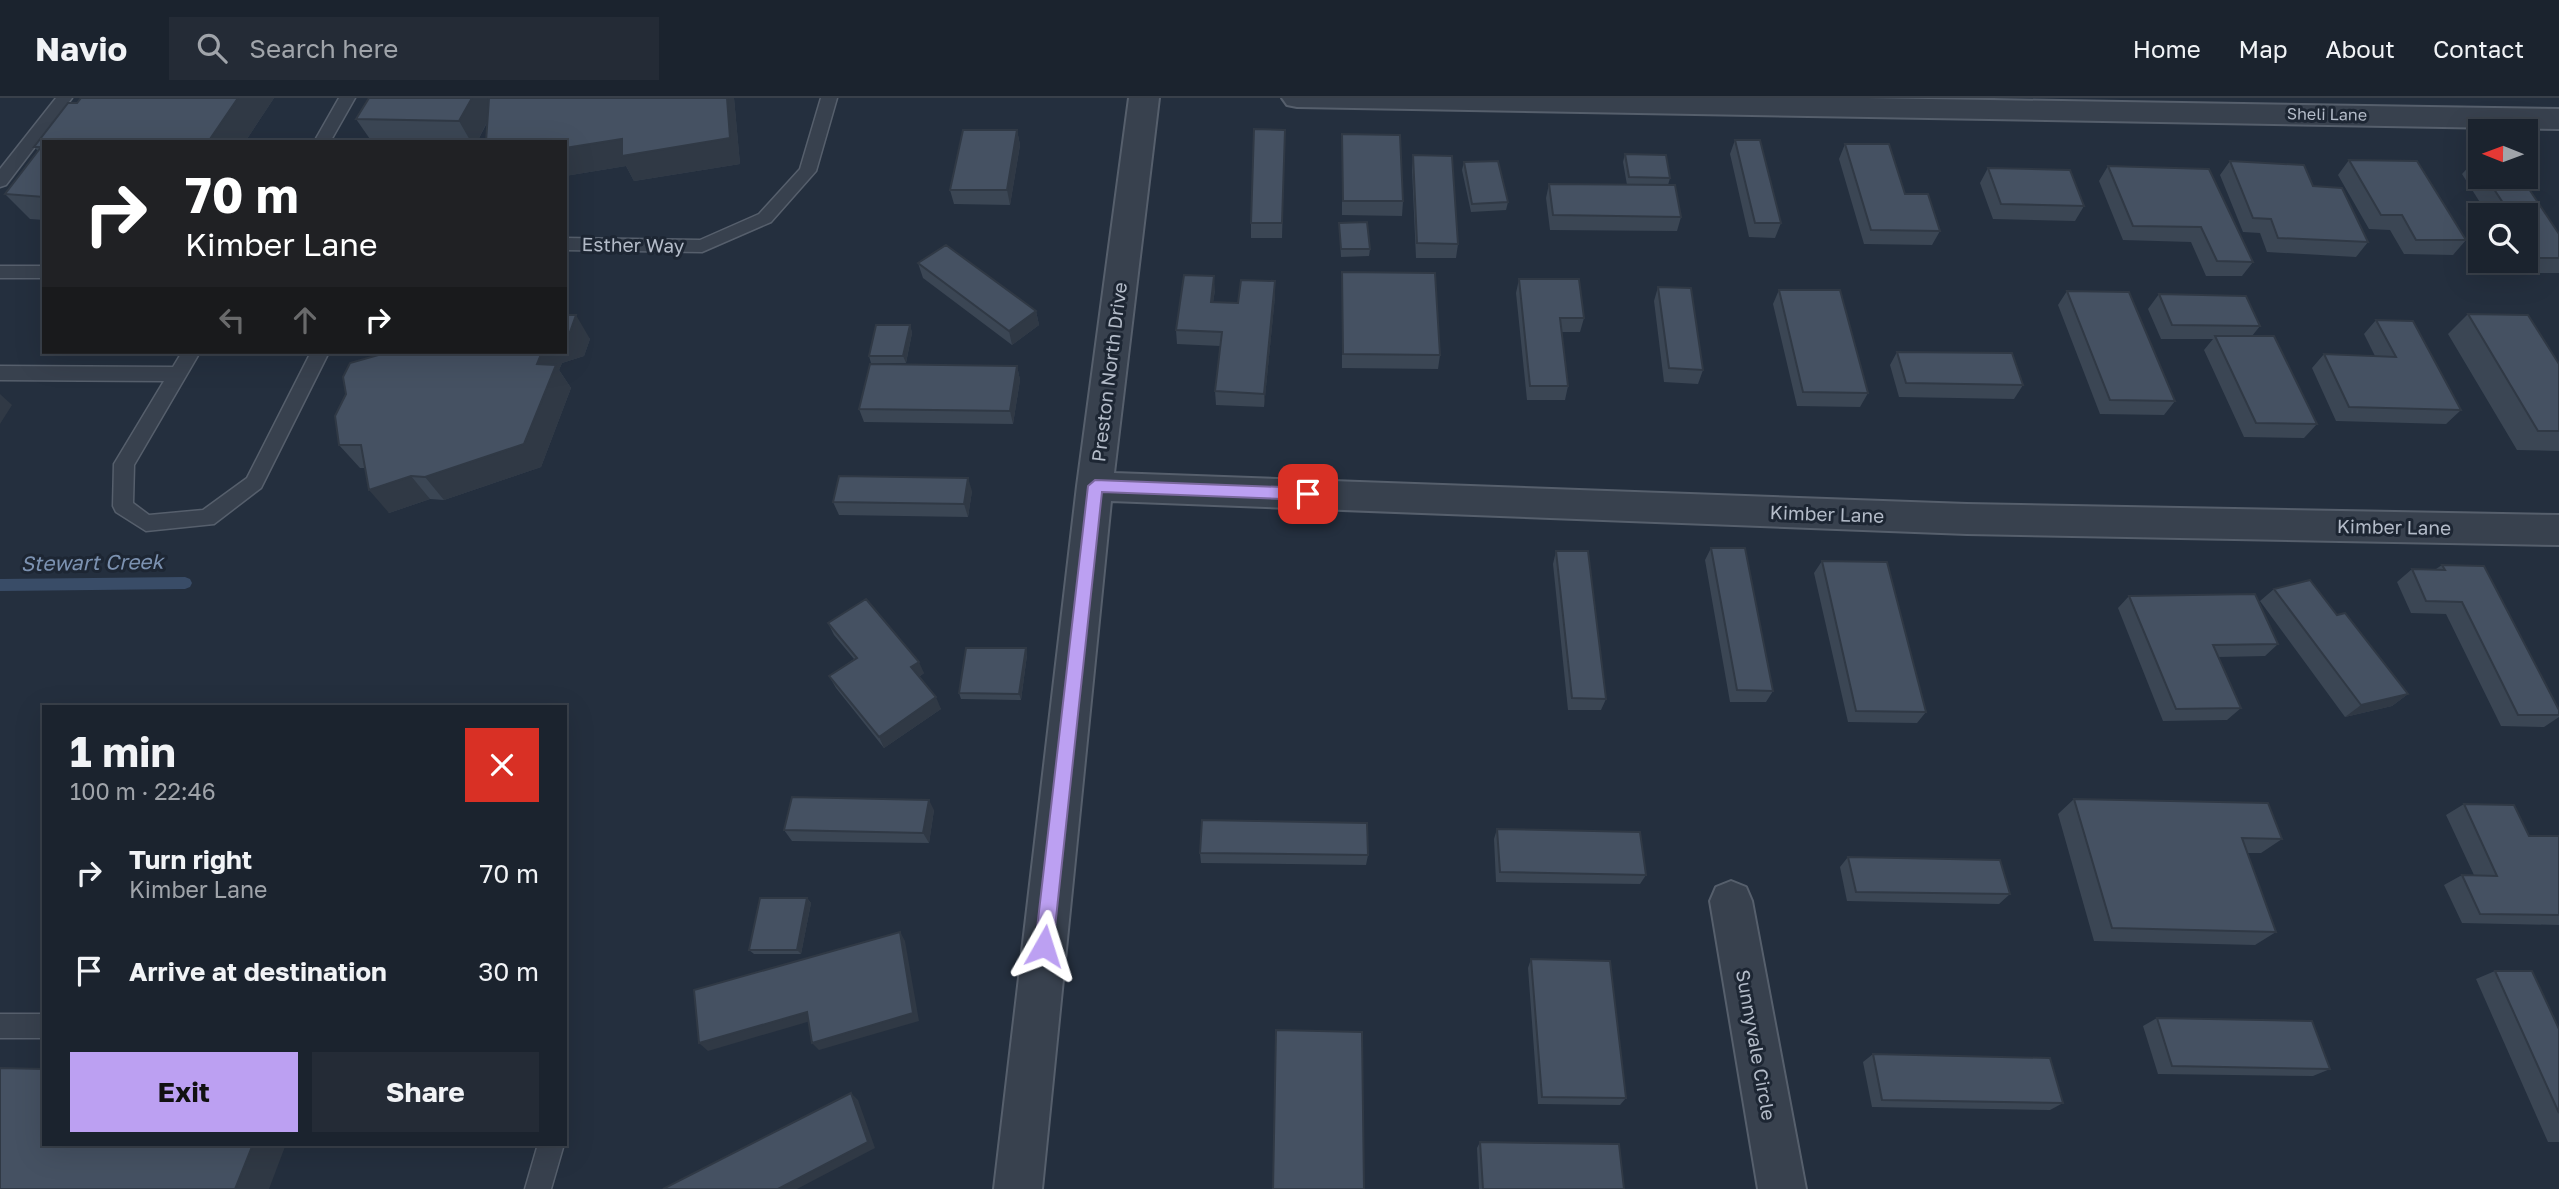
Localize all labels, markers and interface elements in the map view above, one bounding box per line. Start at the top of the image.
search box [169,17,659,80]
text: Navio [35,29,127,68]
icon: search [193,29,231,67]
text: Search here [249,33,398,64]
text: Home [2133,34,2201,63]
text: Map [2239,34,2288,63]
text: About [2326,34,2395,63]
text: Contact [2433,34,2524,63]
street label: Sheli Lane [2287,103,2367,125]
north arrow [2468,119,2538,189]
map controls [2468,119,2538,273]
text: 70 m [185,165,299,224]
icon: right [70,168,161,259]
button: search [2468,203,2538,273]
text: Kimber Lane [185,225,378,263]
street label: Esther Way [582,232,685,257]
street label: Preston North Drive [1086,281,1131,463]
icon: left [213,301,251,339]
icon: ahead [286,301,324,339]
icon: right [359,301,397,339]
pin [1278,464,1338,524]
icon: arrive [1289,475,1327,513]
street label: Kimber Lane [1769,500,1885,527]
street label: Kimber Lane [2337,514,2451,539]
water label: Stewart Creek [20,548,166,576]
text: 1 min [70,726,176,776]
button: close [465,728,539,802]
text: 100 m · 22:46 [70,777,216,805]
text: Turn right [129,844,252,875]
icon: right [70,854,108,892]
text: 70 m [480,858,539,889]
text: Kimber Lane [129,875,267,903]
position arrow [1007,909,1081,983]
icon: arrive [70,952,108,990]
text: Arrive at destination [129,956,387,987]
text: 30 m [478,956,539,987]
street label: Sunnyvale Circle [1732,968,1781,1122]
button: Exit [70,1052,298,1132]
button: Share [312,1052,539,1132]

